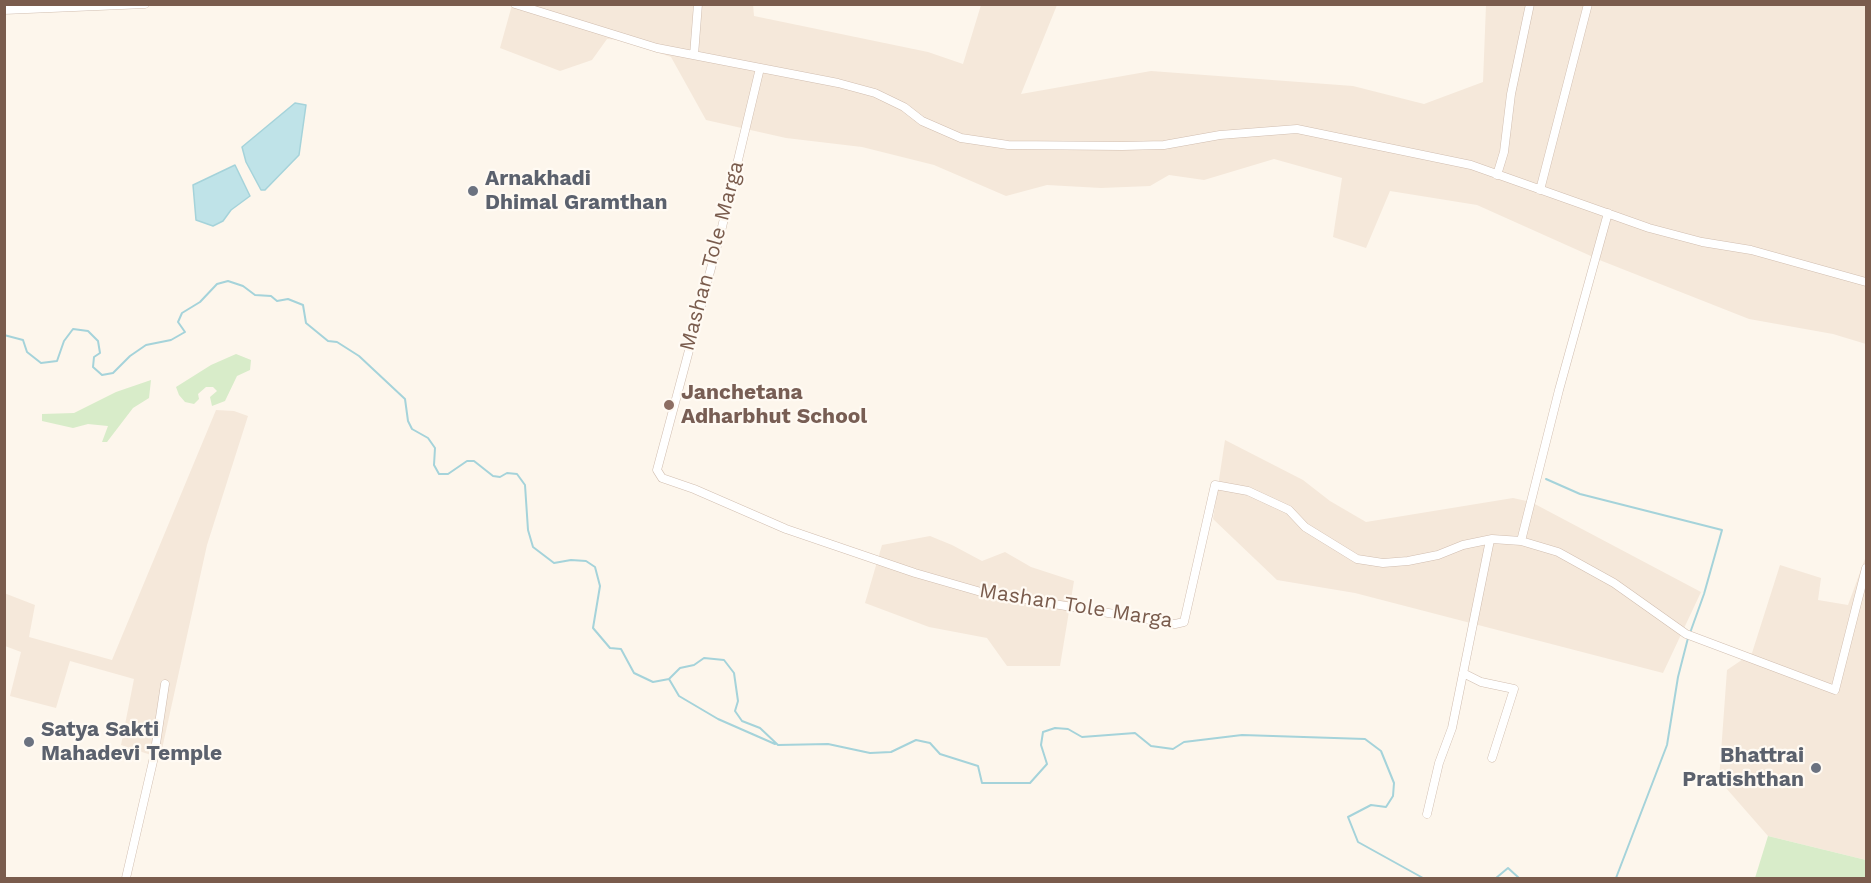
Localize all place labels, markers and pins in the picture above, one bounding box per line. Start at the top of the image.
place label: Arnakhadi Dhimal Gramthan [485,166,668,216]
marker: Arnakhadi Dhimal Gramthan [466,184,480,198]
place label: Janchetana Adharbhut School [681,380,867,430]
marker: Janchetana Adharbhut School [662,398,676,412]
place label: Satya Sakti Mahadevi Temple [41,717,222,767]
marker: Satya Sakti Mahadevi Temple [22,735,36,749]
place label: Bhattrai Pratishthan [1682,743,1804,793]
marker: Bhattrai Pratishthan [1809,761,1823,775]

